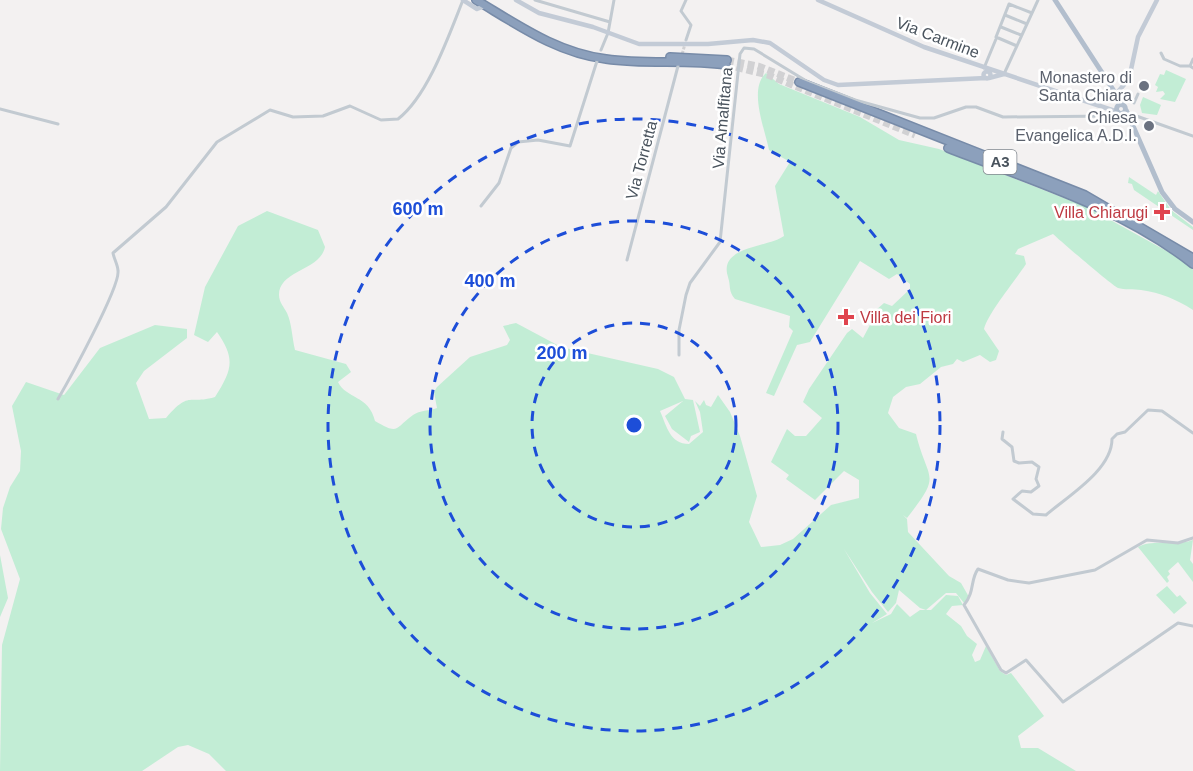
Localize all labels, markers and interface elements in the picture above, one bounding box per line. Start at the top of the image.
street label: Via Carmine [894,14,982,61]
street label: Via Amalfitana [710,66,735,170]
place label: Monastero di Santa Chiara [1039,69,1132,104]
marker: Monastero di Santa Chiara [1137,79,1151,93]
place label: Chiesa Evangelica A.D.I. [1015,109,1137,144]
street label: Via Torretta [623,119,660,202]
marker: Chiesa Evangelica A.D.I. [1142,119,1156,133]
road number: A3 [984,150,1016,174]
text: 600 m [392,199,444,219]
marker: Villa Chiarugi [1153,203,1171,221]
place label: Villa Chiarugi [1054,204,1148,221]
text: 400 m [464,271,516,291]
marker: Villa dei Fiori [837,308,855,326]
place label: Villa dei Fiori [860,309,951,326]
text: 200 m [536,343,588,363]
centre of rings [624,415,644,435]

